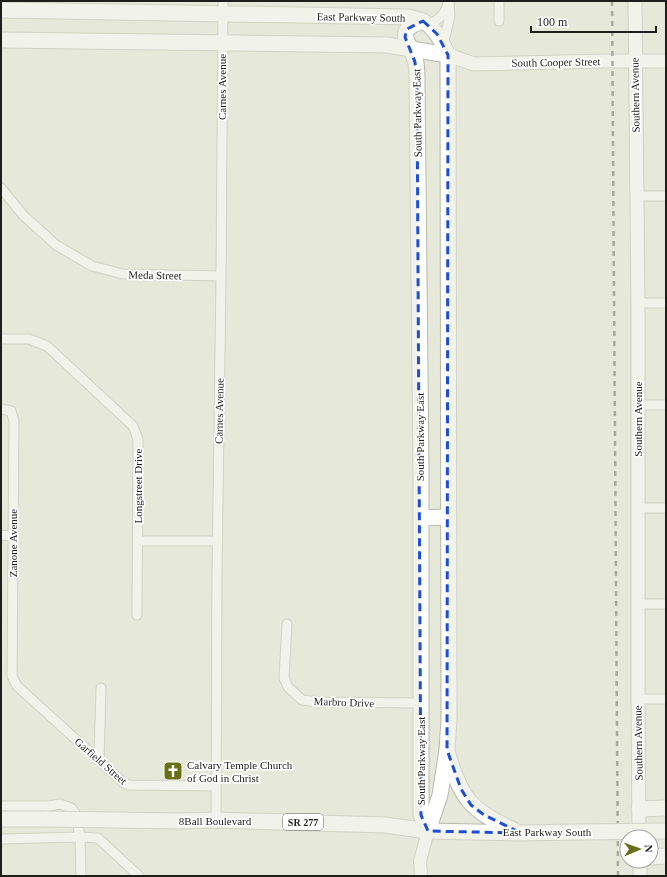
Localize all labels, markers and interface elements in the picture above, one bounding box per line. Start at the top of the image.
scale bar [531,8,656,34]
street label: East Parkway South [317,10,406,24]
text: 100 m [537,15,568,29]
street label: Carnes Avenue [216,54,228,120]
street label: South Cooper Street [511,55,601,69]
street label: Southern Avenue [628,57,642,133]
street label: South Parkway East [410,69,424,157]
street label: Meda Street [128,269,182,281]
street label: Carnes Avenue [212,378,226,444]
street label: Southern Avenue [632,381,644,457]
street label: South Parkway East [414,393,426,481]
street label: Longstreet Drive [132,448,144,523]
street label: Zanone Avenue [7,509,19,577]
street label: Marbro Drive [313,695,375,709]
street label: Southern Avenue [631,705,645,781]
street label: South Parkway East [415,717,427,805]
street label: Garfield Street [73,735,129,787]
place label: Calvary Temple Church of God in Christ [187,759,293,784]
church icon: Calvary Temple Church of God in Christ [162,760,184,782]
road number: SR 277 [283,814,323,830]
street label: 8Ball Boulevard [179,815,252,827]
street label: East Parkway South [503,826,592,838]
north arrow [619,829,659,869]
text: N [643,844,655,853]

